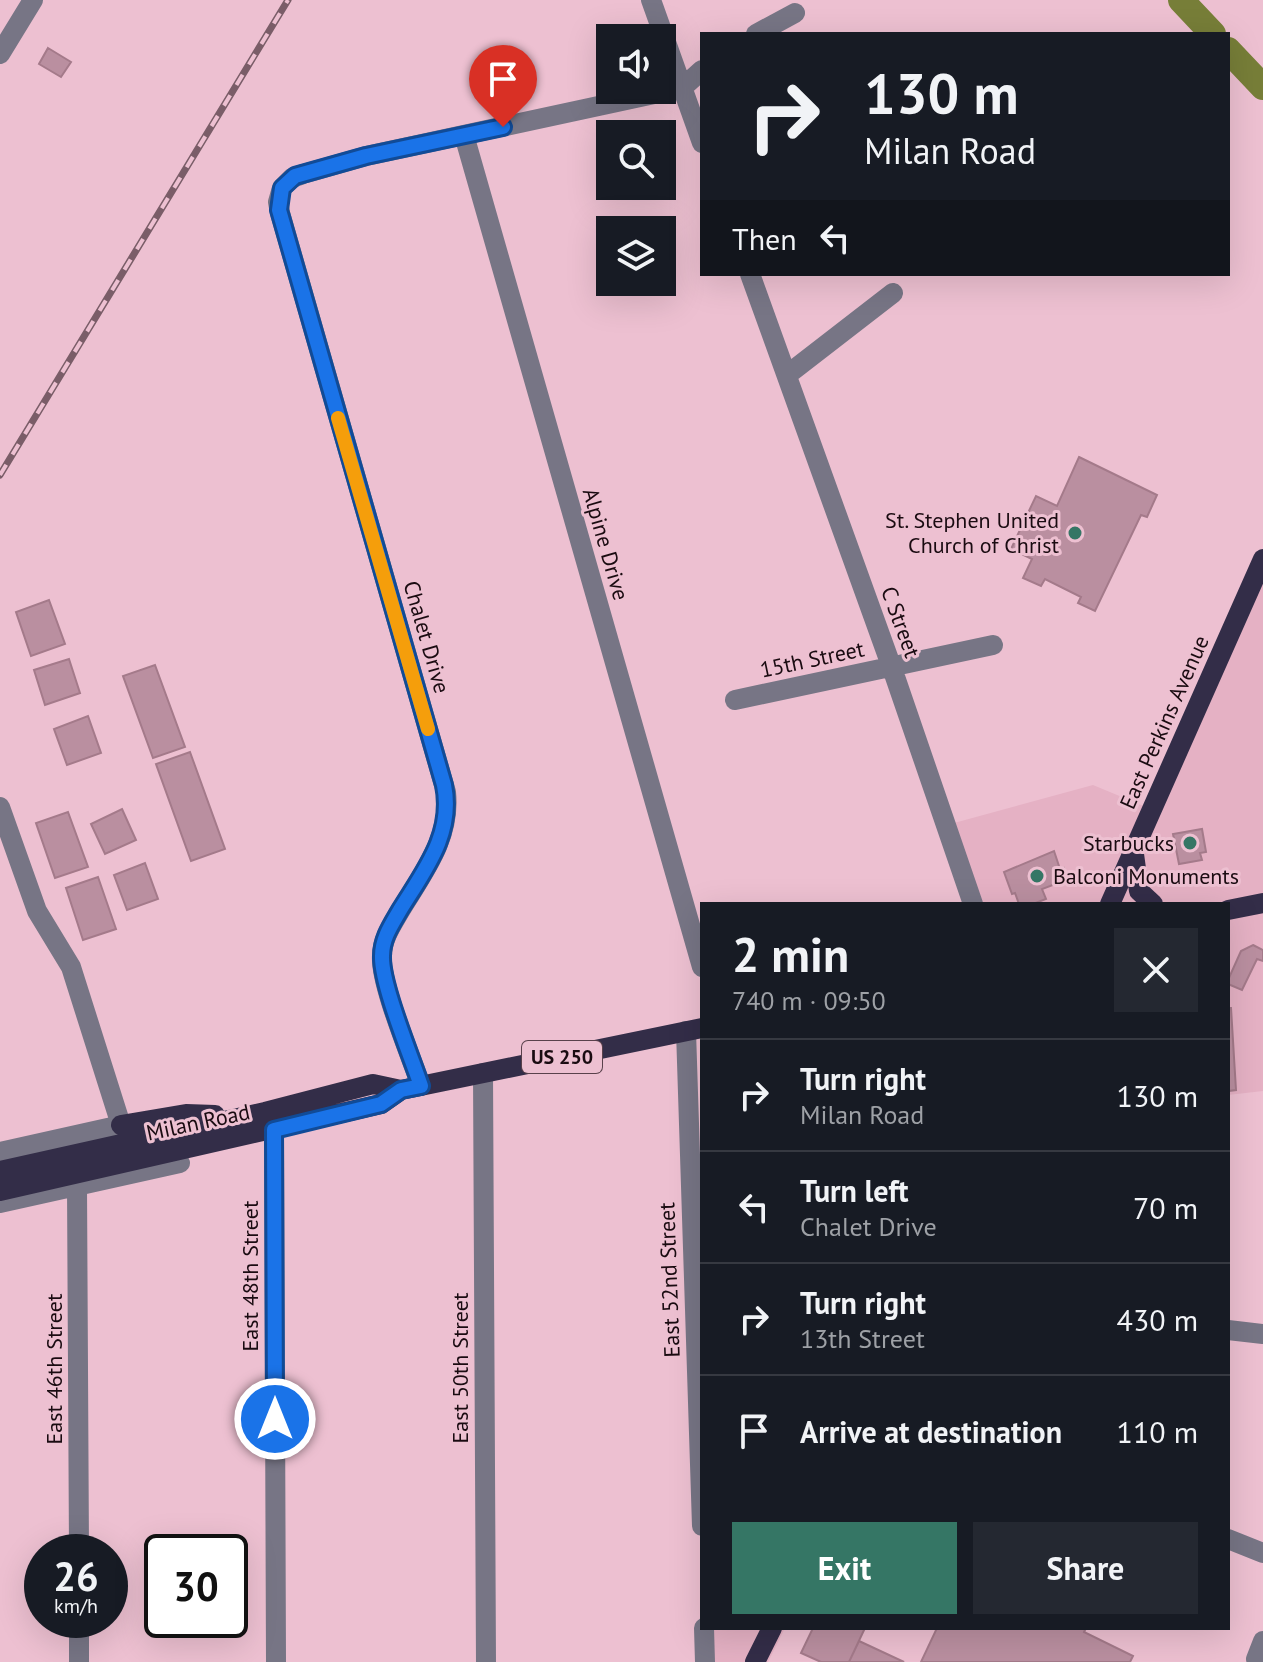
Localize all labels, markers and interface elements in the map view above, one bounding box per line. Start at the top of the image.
map controls [596,24,676,296]
button: sound [596,24,676,104]
pin [469,45,537,127]
icon: arrive [481,57,525,101]
text: 130 m [864,57,1019,129]
icon: right [732,64,836,168]
button: search [596,120,676,200]
text: Milan Road [864,127,1036,174]
button: layers [596,216,676,296]
icon: left [813,216,857,260]
text: Then [732,219,797,258]
street label: Alpine Drive [577,485,635,603]
place label: St. Stephen United Church of Christ [885,506,1060,559]
marker: St. Stephen United Church of Christ [1066,524,1084,542]
street label: Chalet Drive [398,578,456,696]
street label: C Street [875,583,927,662]
street label: East Perkins Avenue [1113,631,1215,813]
street label: 15th Street [757,634,867,684]
place label: Starbucks [1083,829,1174,857]
marker: Starbucks [1181,834,1199,852]
place label: Balconi Monuments [1053,862,1239,890]
marker: Balconi Monuments [1028,867,1046,885]
text: 2 min [732,923,849,985]
button: close [1114,928,1198,1012]
text: 740 m · 09:50 [732,984,886,1017]
road number: US 250 [522,1041,602,1073]
text: Turn right [800,1059,926,1098]
icon: right [732,1073,776,1117]
text: 130 m [1117,1076,1198,1115]
street label: Milan Road [144,1097,252,1147]
text: Milan Road [800,1098,924,1131]
text: Turn left [800,1171,908,1210]
icon: left [732,1185,776,1229]
text: 70 m [1133,1188,1198,1227]
street label: East 48th Street [236,1200,264,1351]
street label: East 52nd Street [652,1201,686,1358]
text: Chalet Drive [800,1210,937,1243]
text: Turn right [800,1283,926,1322]
street label: East 50th Street [446,1292,474,1443]
street label: East 46th Street [40,1293,68,1444]
icon: right [732,1297,776,1341]
text: 430 m [1117,1300,1198,1339]
text: 13th Street [800,1322,925,1355]
position arrow [233,1377,317,1461]
icon: arrive [732,1409,776,1453]
text: Arrive at destination [800,1412,1062,1451]
text: 110 m [1117,1412,1198,1451]
button: Exit [732,1522,957,1614]
button: Share [973,1522,1198,1614]
speed limit sign: 30 [144,1534,248,1638]
text: 26 [53,1550,99,1602]
text: km/h [54,1593,98,1619]

